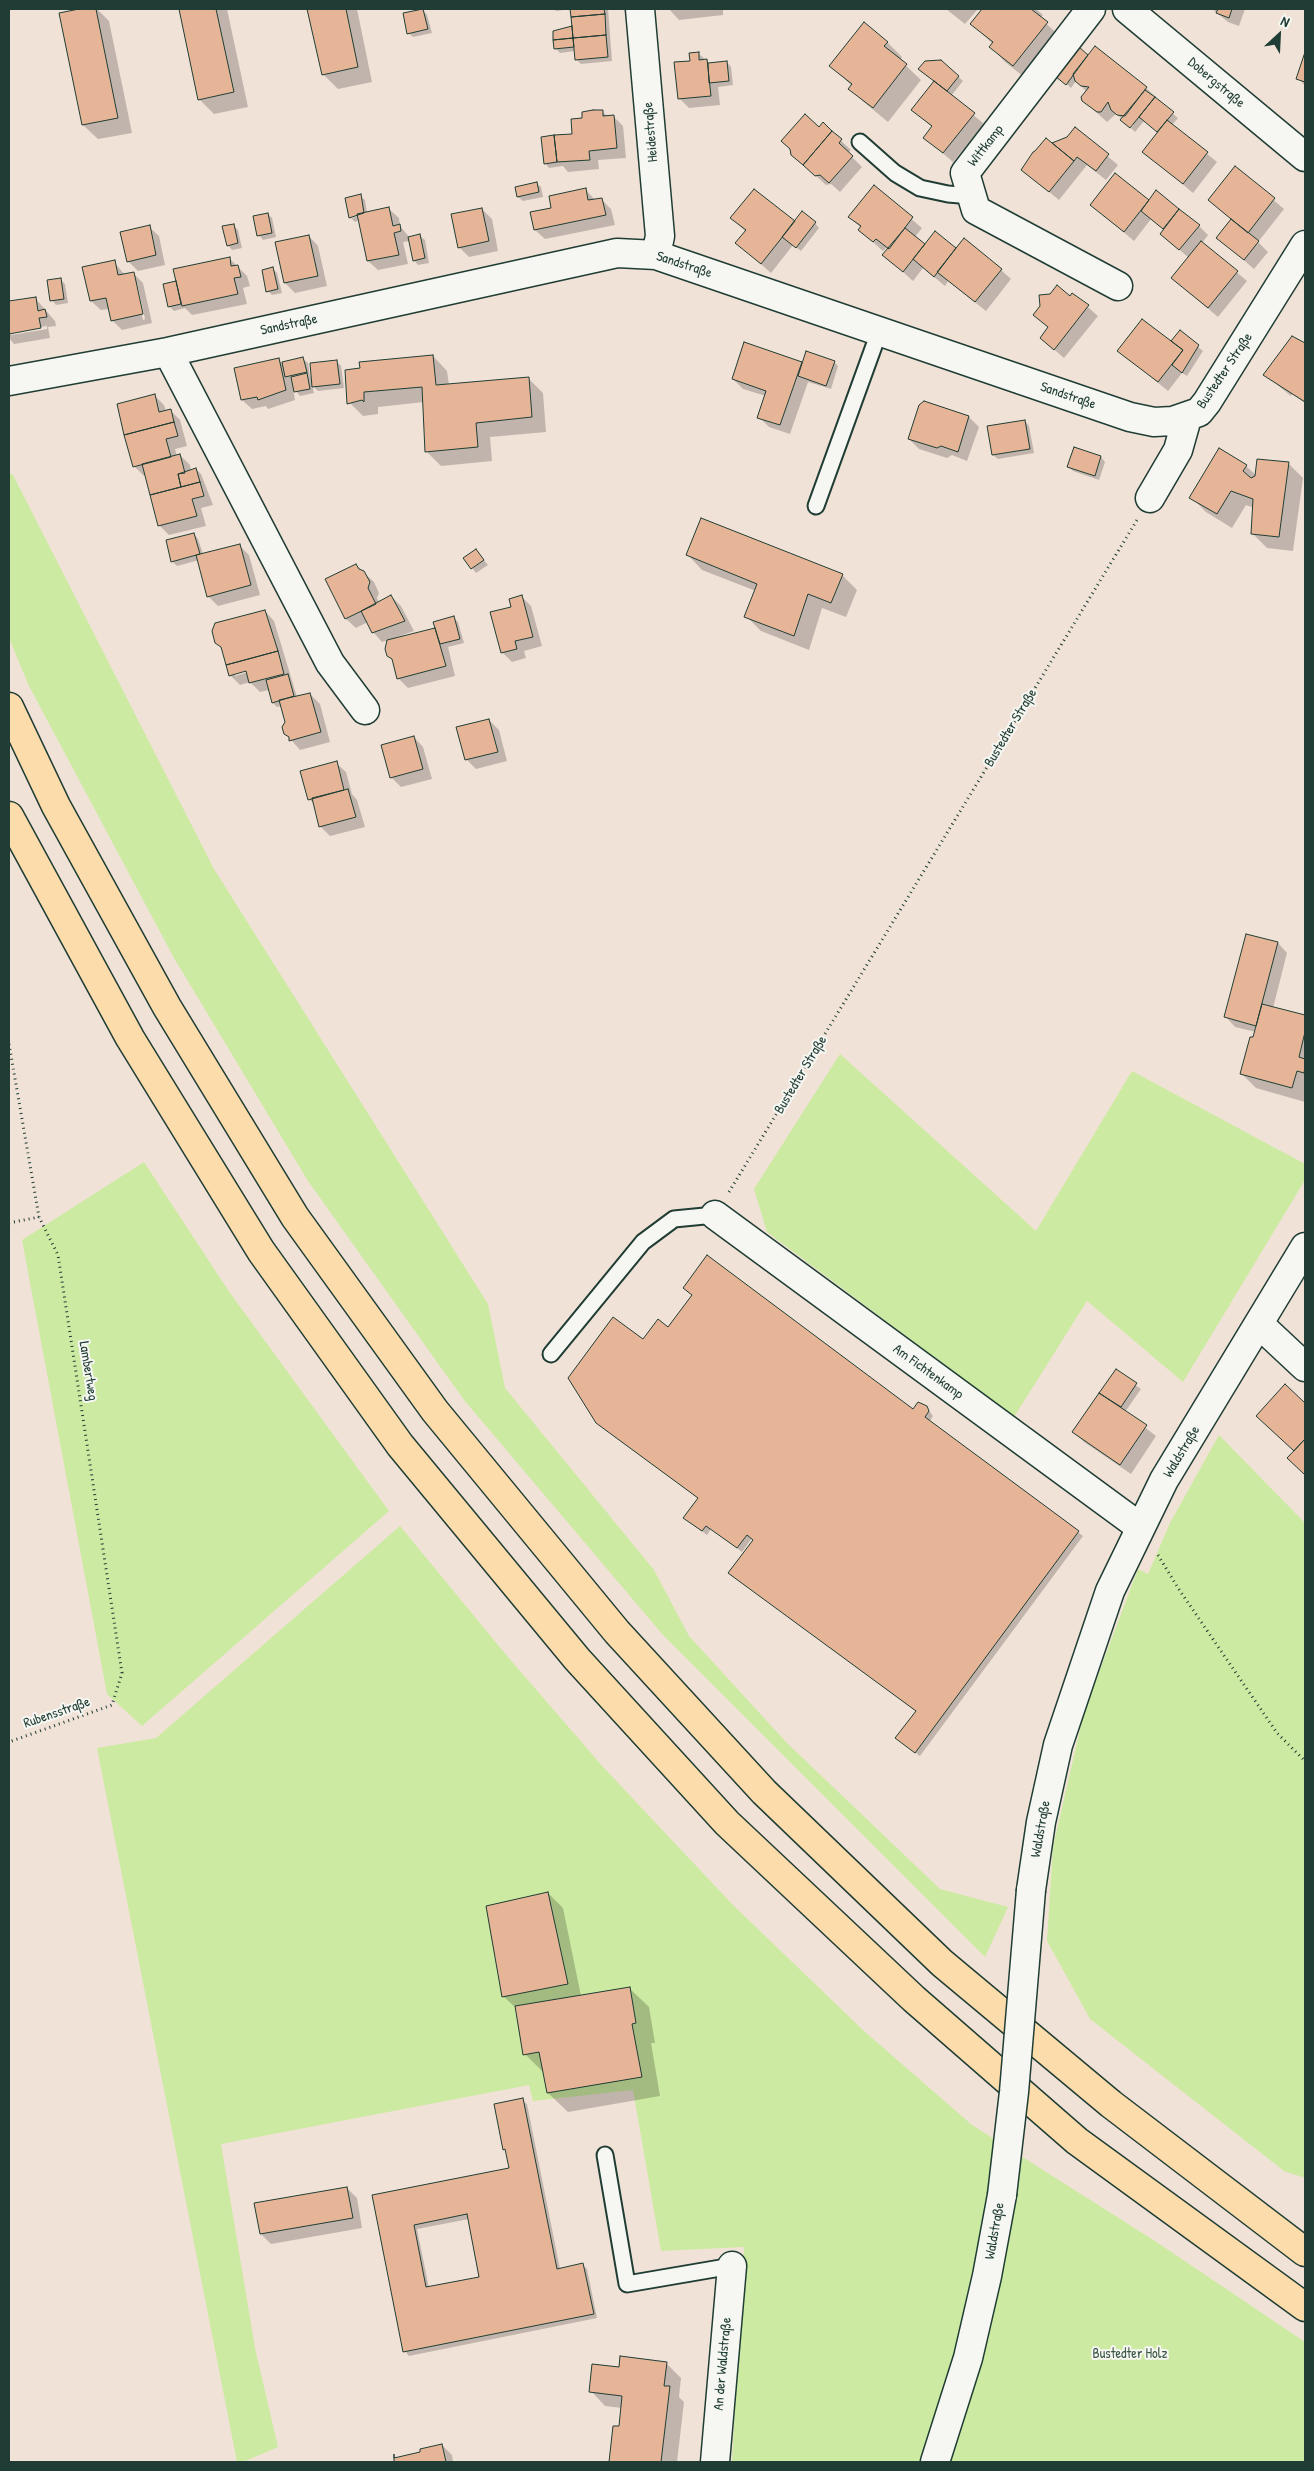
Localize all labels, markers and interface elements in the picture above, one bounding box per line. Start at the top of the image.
north arrow [1254,10,1304,60]
text: N [1278,11,1293,31]
street label: Dobergstraße [1184,54,1248,112]
street label: Heidestraße [640,101,662,163]
street label: Wittkamp [965,122,1007,170]
street label: Sandstraße [654,248,714,282]
street label: Sandstraße [259,311,319,339]
street label: Bustedter Straße [1193,330,1257,412]
street label: Sandstraße [1038,379,1098,413]
street label: Bustedter Straße [981,686,1041,770]
street label: Bustedter Straße [771,1033,831,1117]
street label: Lambertweg [75,1340,101,1402]
street label: Am Fichtenkamp [890,1341,966,1403]
street label: Waldstraße [1160,1423,1204,1481]
street label: Rubensstraße [22,1694,92,1732]
street label: Waldstraße [1028,1799,1054,1859]
street label: Waldstraße [982,2201,1008,2261]
street label: An der Waldstraße [711,2317,735,2411]
park label: Bustedter Holz [1093,2346,1167,2362]

